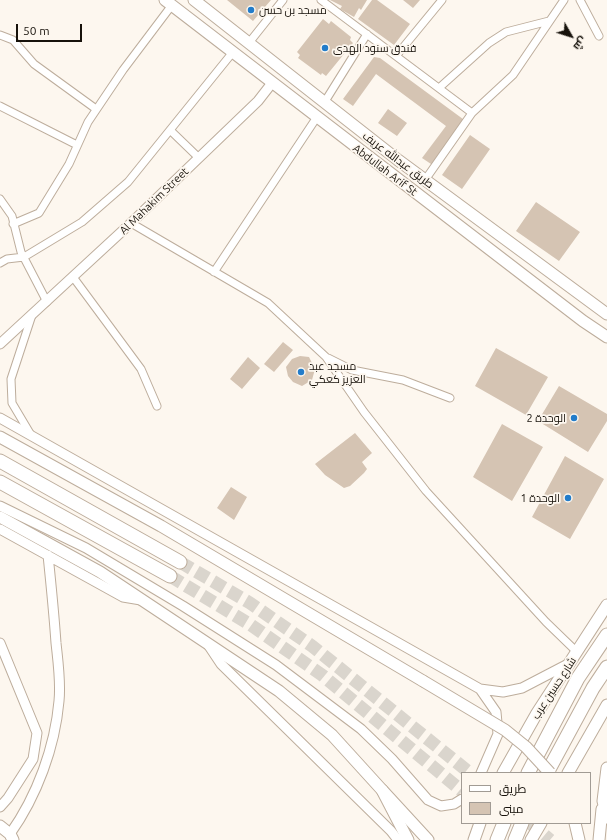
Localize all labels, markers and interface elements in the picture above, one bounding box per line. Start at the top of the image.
place label: مسجد بن حسن [259,3,327,17]
marker: مسجد بن حسن [246,5,256,15]
scale bar [18,16,84,42]
north arrow [551,16,591,56]
text: 50 m [23,24,50,37]
text: ش [571,34,589,53]
place label: فندق سنود الهدى [333,41,416,55]
marker: فندق سنود الهدى [320,43,330,53]
street label: طريق عبدالله عريف [360,129,436,191]
street label: Abdullah Arif St [350,141,420,199]
street label: Al Mahakim Street [117,165,191,237]
place label: مسجد عبد العزيز كعكي [309,359,366,385]
marker: مسجد عبد العزيز كعكي [296,367,306,377]
place label: الوحدة 2 [527,411,566,425]
marker: الوحدة 2 [569,413,579,423]
place label: الوحدة 1 [521,491,560,505]
marker: الوحدة 1 [563,493,573,503]
street label: شارع حسين عرب [529,654,579,722]
legend [461,772,591,824]
text: طريق [499,782,526,795]
text: مبنى [499,802,524,815]

